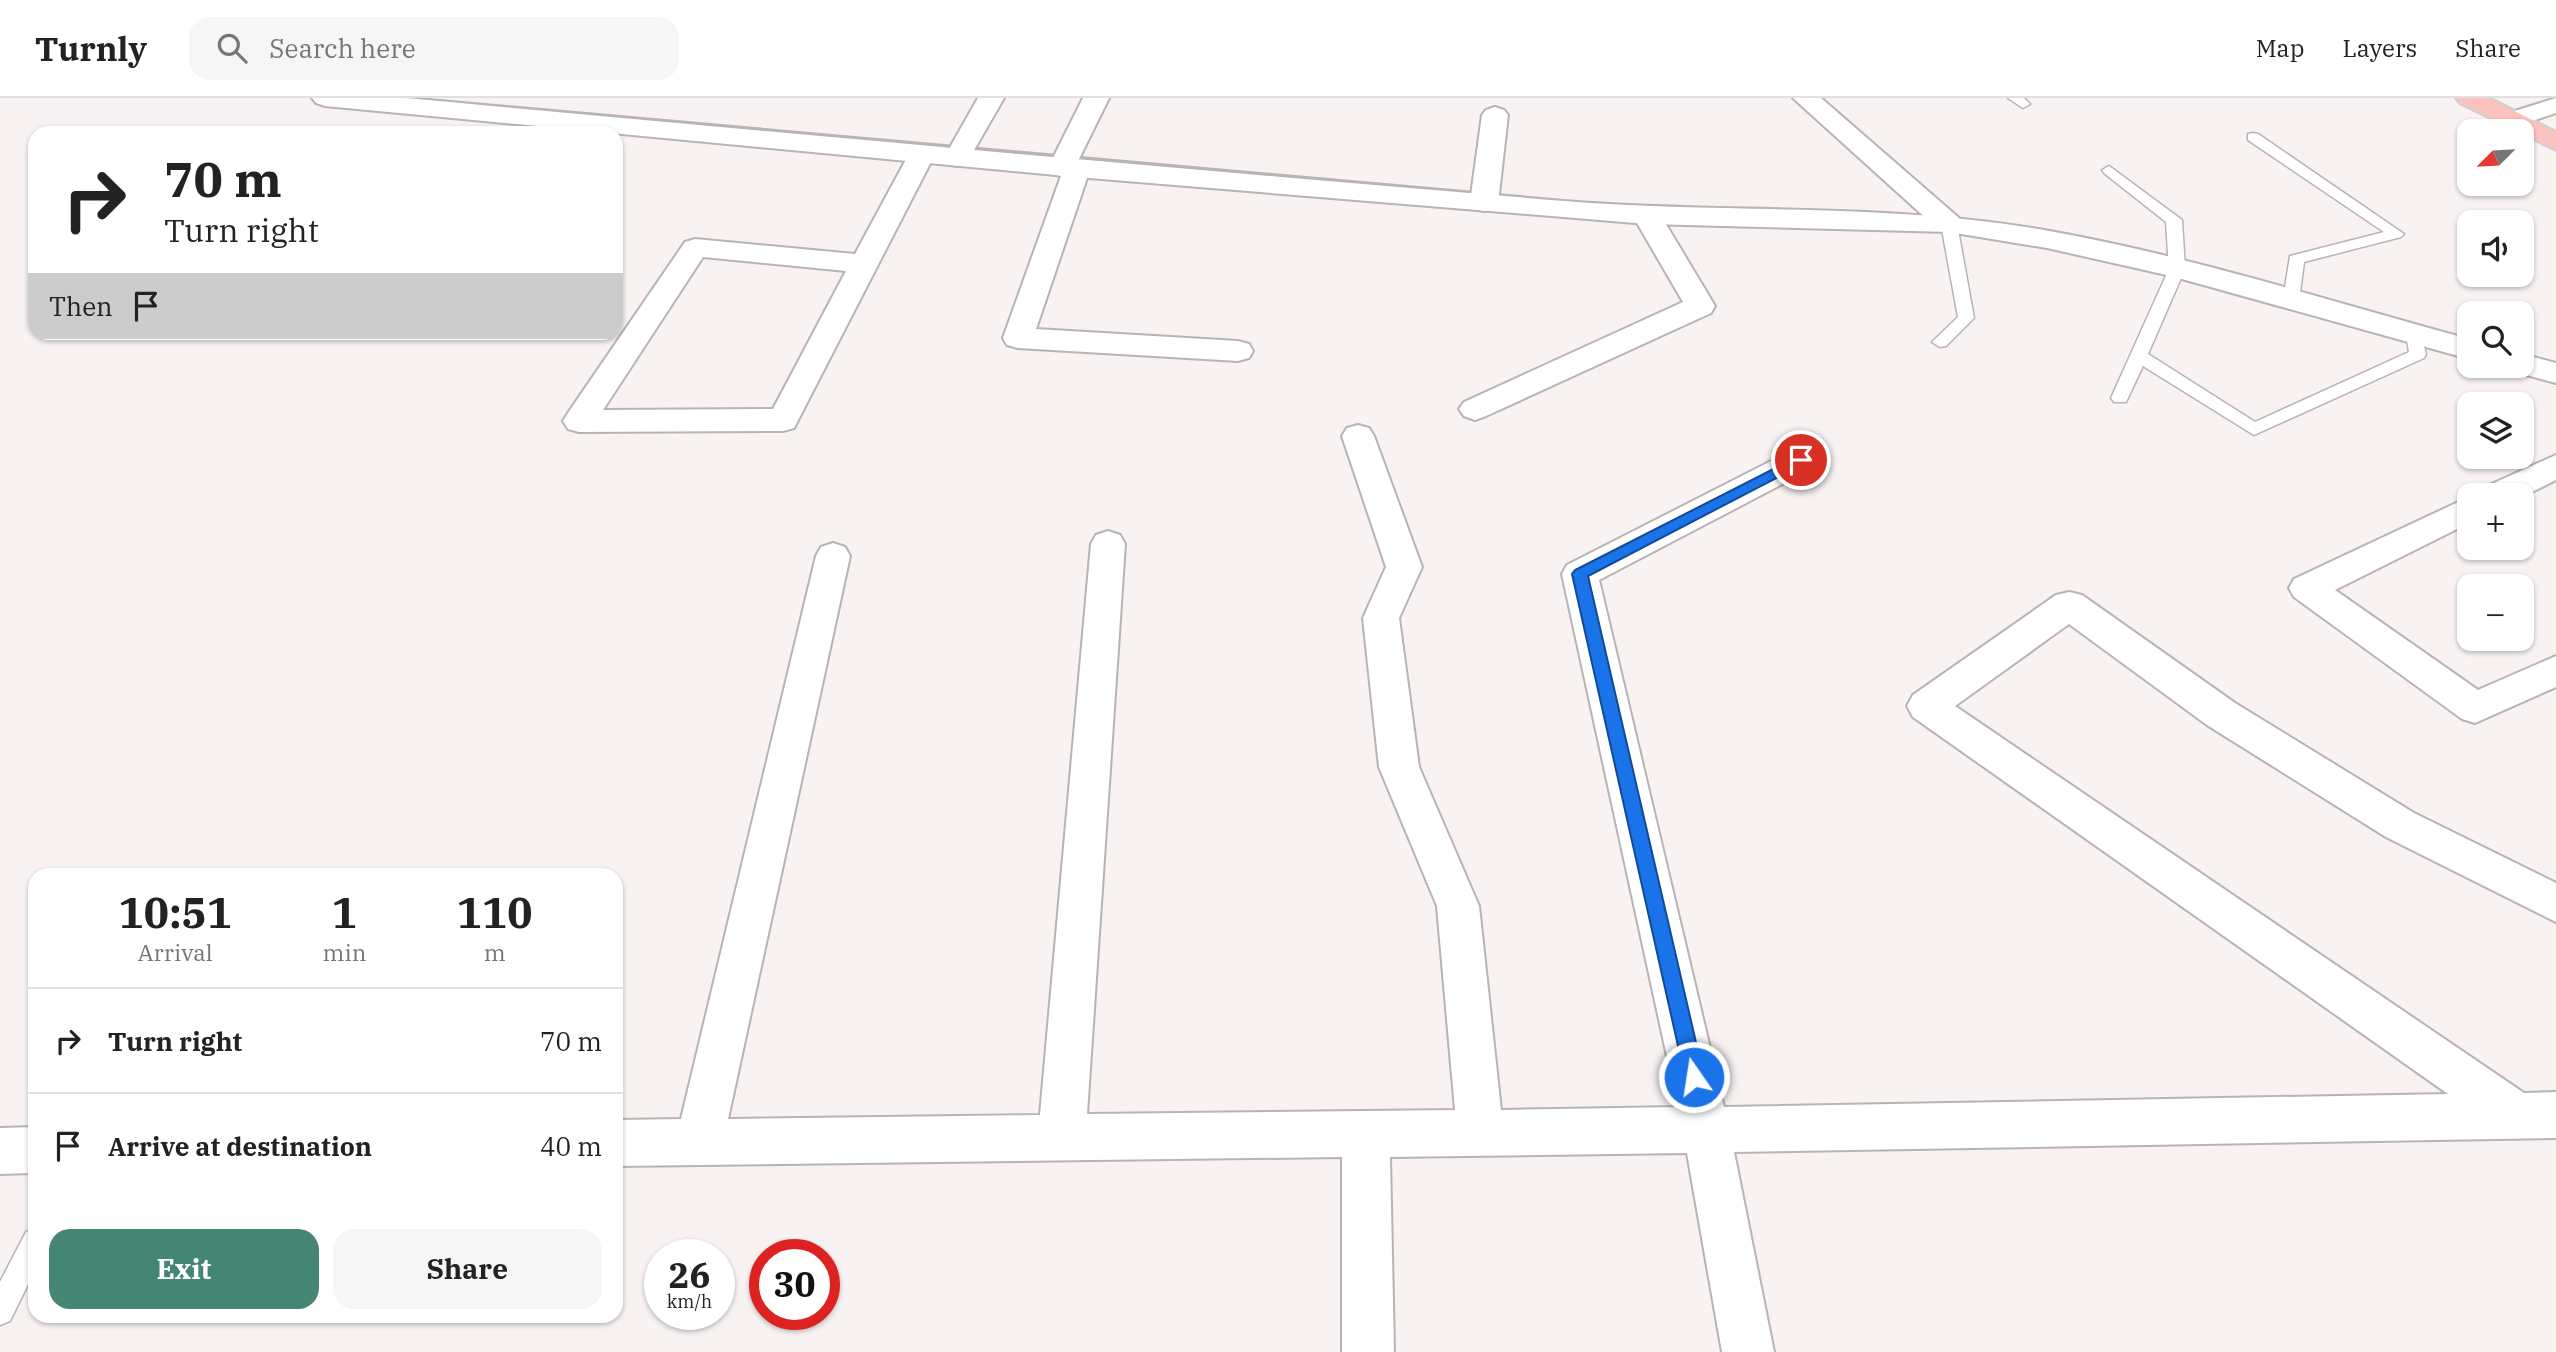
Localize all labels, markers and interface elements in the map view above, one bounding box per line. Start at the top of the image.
search box [189,17,679,80]
text: Turnly [35,27,147,70]
icon: search [213,29,251,67]
text: Search here [269,31,416,65]
text: Map [2256,32,2304,64]
text: Layers [2342,32,2417,64]
text: Share [2455,32,2521,64]
north arrow [2457,119,2534,196]
map controls [2457,119,2534,651]
text: 70 m [164,147,282,210]
icon: right [49,154,140,245]
text: Turn right [164,209,319,251]
button: sound [2457,210,2534,287]
icon: arrive [127,287,165,325]
text: Then [49,289,113,323]
button: search [2457,301,2534,378]
button: layers [2457,392,2534,469]
pin [1771,430,1831,490]
icon: arrive [1782,441,1820,479]
button: + [2457,483,2534,560]
button: − [2457,574,2534,651]
text: 10:51 [118,885,232,940]
text: 1 [332,885,357,940]
text: 110 [457,885,532,940]
text: Arrival [138,937,213,967]
text: min [323,937,366,967]
text: m [484,937,506,967]
icon: right [49,1022,87,1060]
text: Turn right [108,1024,242,1058]
text: 70 m [540,1024,602,1058]
position arrow [1657,1040,1731,1114]
icon: arrive [49,1127,87,1165]
text: Arrive at destination [108,1129,372,1163]
text: 40 m [540,1129,602,1163]
button: Exit [49,1229,319,1309]
button: Share [333,1229,602,1309]
speed limit sign: 30 [749,1239,840,1330]
text: 26 [668,1252,711,1298]
text: km/h [667,1290,712,1313]

